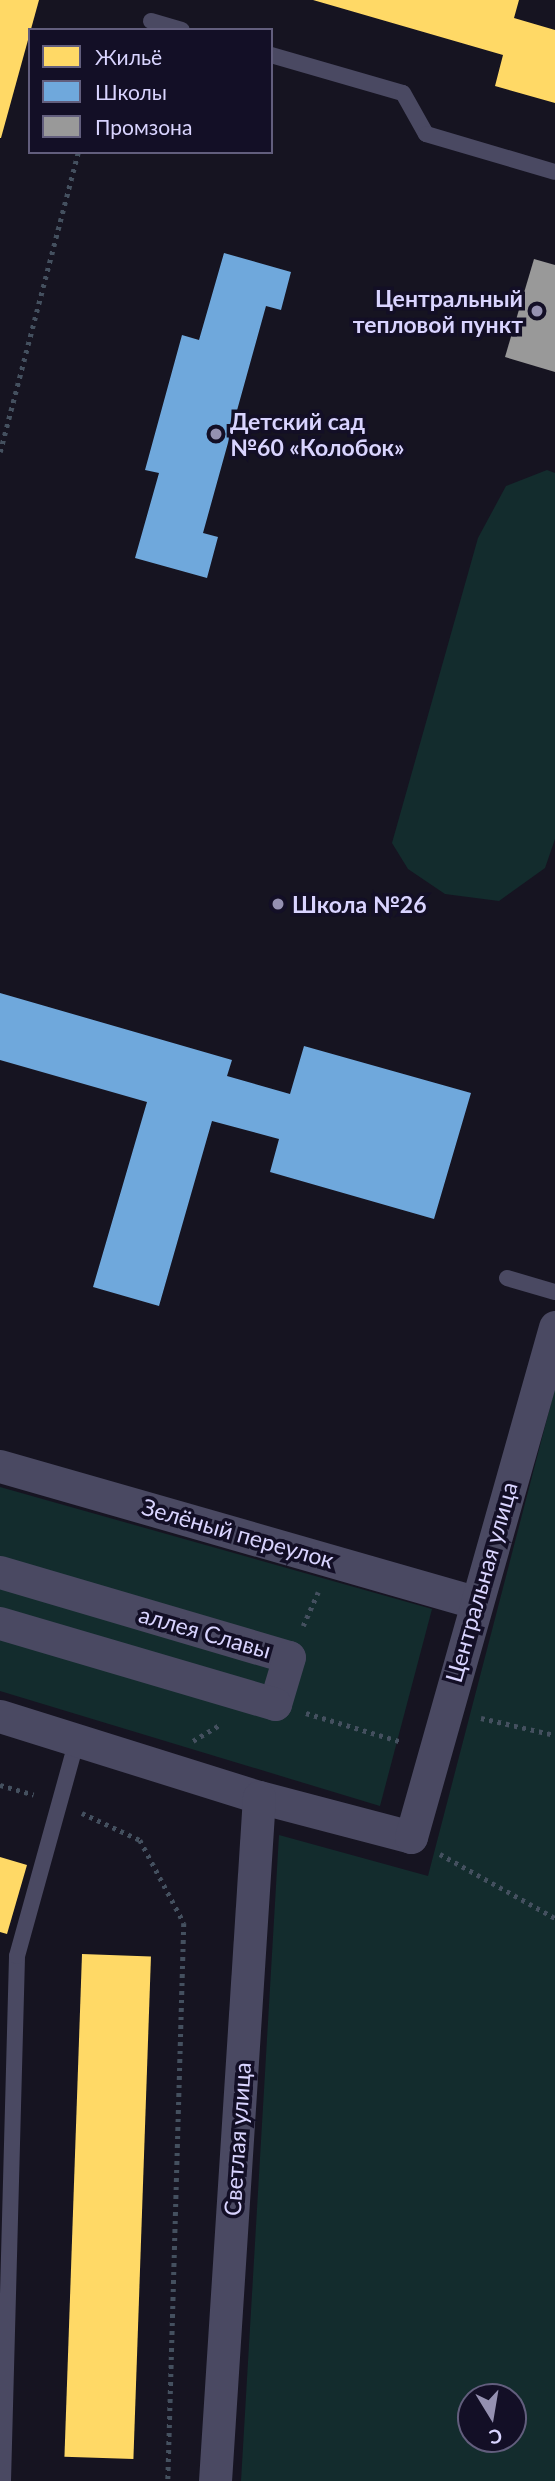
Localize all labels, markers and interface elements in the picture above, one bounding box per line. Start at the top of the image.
legend [28,28,273,154]
text: Жильё [95,44,162,69]
text: Школы [95,79,167,104]
text: Промзона [95,114,192,139]
place label: Центральный тепловой пункт [353,284,523,338]
marker: Центральный тепловой пункт [529,303,545,319]
place label: Детский сад №60 «Колобок» [230,407,405,461]
marker: Детский сад №60 «Колобок» [208,426,224,442]
place label: Школа №26 [292,890,427,918]
marker: Школа №26 [270,896,286,912]
street label: Центральная улица [439,1479,523,1685]
street label: Зелёный переулок [139,1492,337,1574]
street label: аллея Славы [136,1600,274,1664]
street label: Светлая улица [218,2061,256,2217]
north arrow [457,2383,527,2453]
text: С [487,2425,504,2450]

